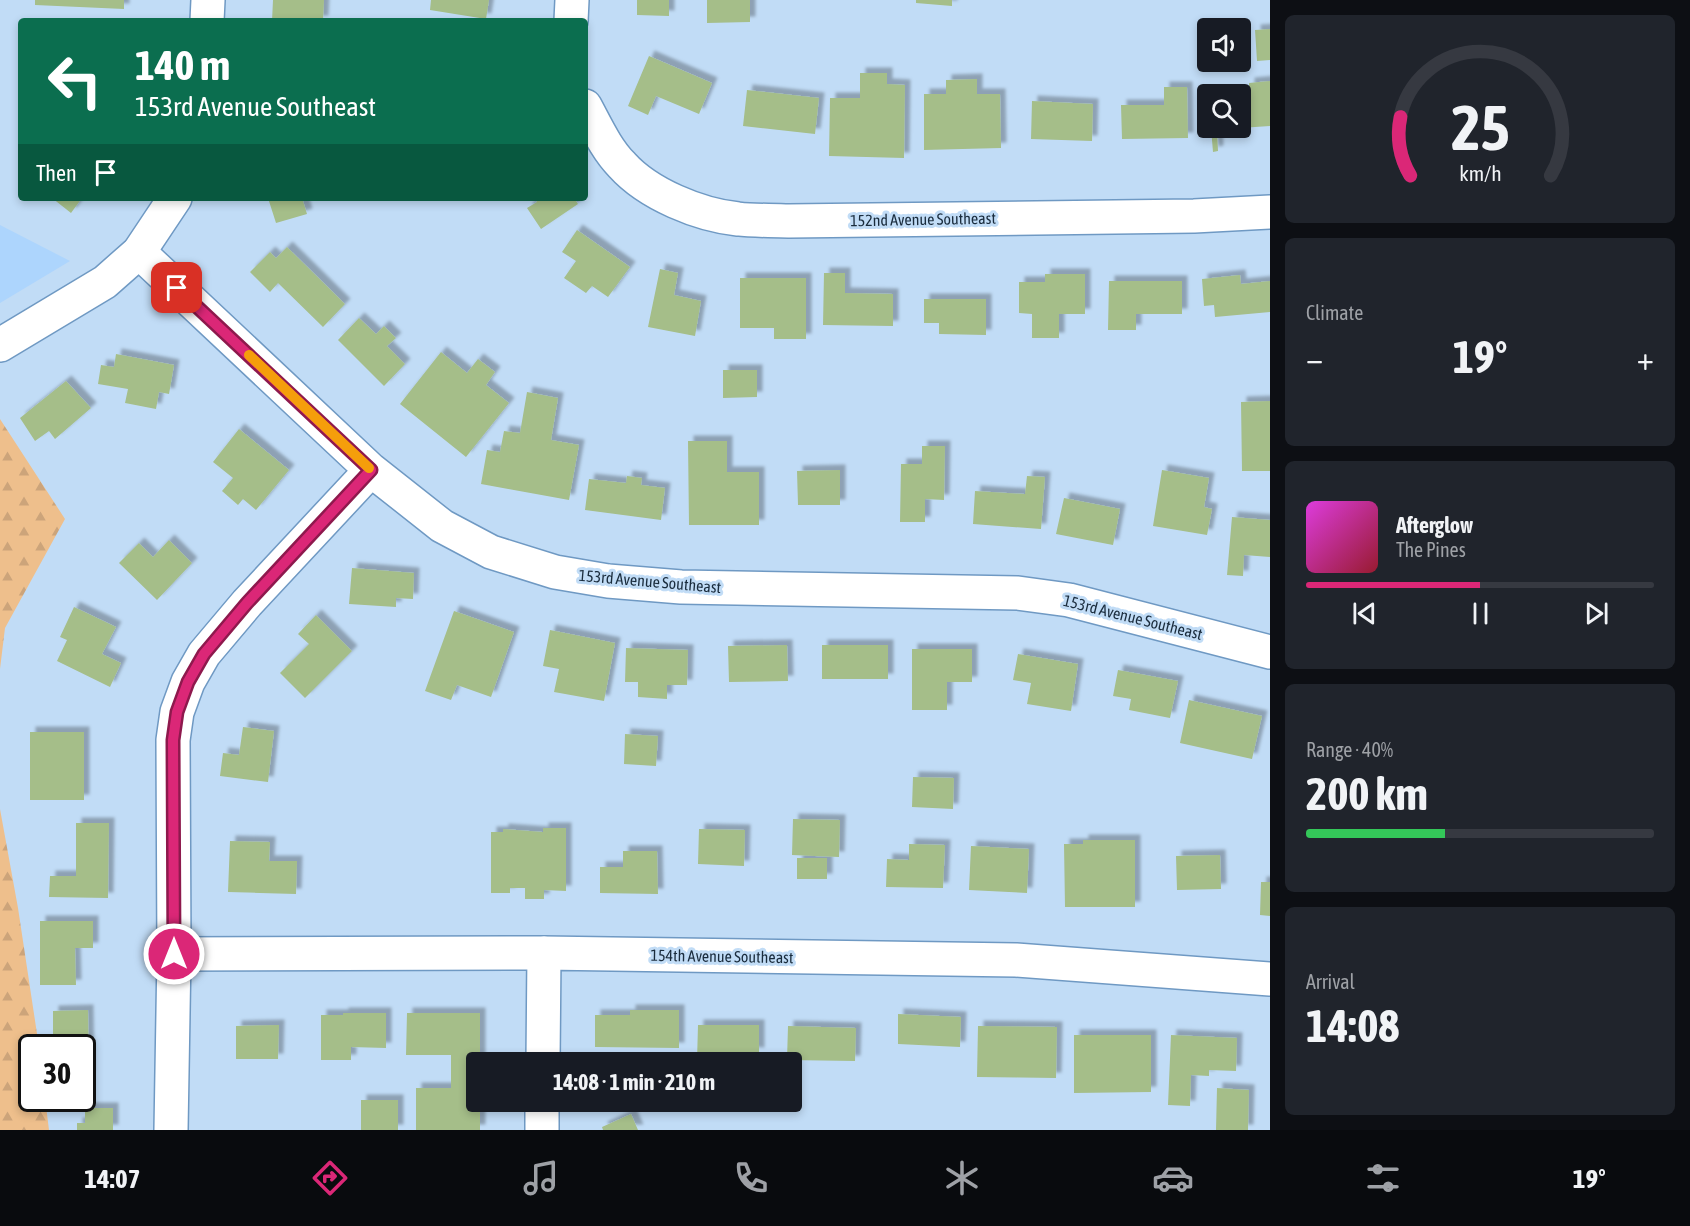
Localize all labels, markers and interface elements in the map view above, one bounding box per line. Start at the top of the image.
map controls [1197,18,1251,138]
button: sound [1197,18,1251,72]
text: 140 m [135,41,230,89]
icon: left [36,42,114,120]
button: search [1197,84,1251,138]
text: 153rd Avenue Southeast [135,91,376,122]
text: 25 [1451,92,1509,163]
icon: arrive [89,156,122,189]
text: Then [36,160,77,186]
text: km/h [1459,161,1501,186]
street label: 152nd Avenue Southeast [850,209,996,229]
pin [151,262,202,313]
icon: arrive [160,271,193,304]
text: Climate [1306,301,1363,324]
text: 19° [1453,331,1507,383]
text: − [1306,339,1323,377]
text: + [1637,339,1654,377]
text: Afterglow [1396,512,1473,538]
text: The Pines [1396,538,1466,561]
street label: 153rd Avenue Southeast [578,566,722,596]
street label: 153rd Avenue Southeast [1062,591,1205,643]
icon: previous [1348,597,1381,630]
icon: pause [1464,597,1497,630]
icon: next [1580,597,1613,630]
text: Range · 40% [1306,738,1393,761]
text: 200 km [1306,768,1428,820]
position arrow [142,922,206,986]
street label: 154th Avenue Southeast [650,946,794,966]
text: Arrival [1306,970,1355,993]
text: 14:08 [1306,1000,1400,1052]
speed limit sign: 30 [18,1034,96,1112]
text: 14:08 · 1 min · 210 m [553,1069,715,1095]
icon: directions [309,1157,351,1199]
icon: music [520,1157,562,1199]
icon: phone [730,1157,772,1199]
icon: climate [941,1157,983,1199]
icon: car [1152,1157,1194,1199]
icon: filters [1362,1157,1404,1199]
text: 14:07 [84,1163,140,1194]
text: 19° [1573,1163,1606,1194]

